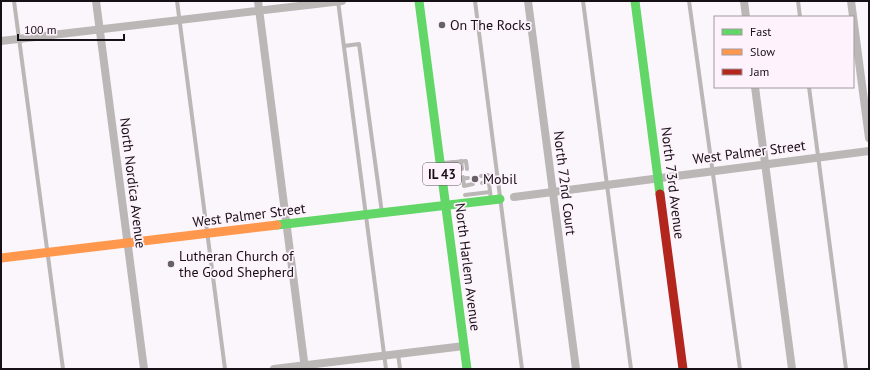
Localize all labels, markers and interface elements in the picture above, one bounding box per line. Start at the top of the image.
scale bar [18,16,124,42]
place label: On The Rocks [450,16,531,34]
legend [714,16,854,88]
marker: On The Rocks [437,20,447,30]
text: 100 m [24,22,57,37]
text: Fast [750,24,771,39]
text: Slow [750,44,775,59]
text: Jam [749,64,769,79]
street label: North Nordica Avenue [116,117,150,249]
street label: North 73rd Avenue [657,126,689,240]
street label: North 72nd Court [550,130,580,236]
street label: West Palmer Street [692,136,807,168]
road number: IL 43 [423,163,461,185]
place label: Mobil [483,170,517,188]
marker: Mobil [470,174,480,184]
street label: West Palmer Street [192,199,307,231]
street label: North Harlem Avenue [451,202,485,332]
place label: Lutheran Church of the Good Shepherd [179,247,294,281]
marker: Lutheran Church of the Good Shepherd [166,259,176,269]

